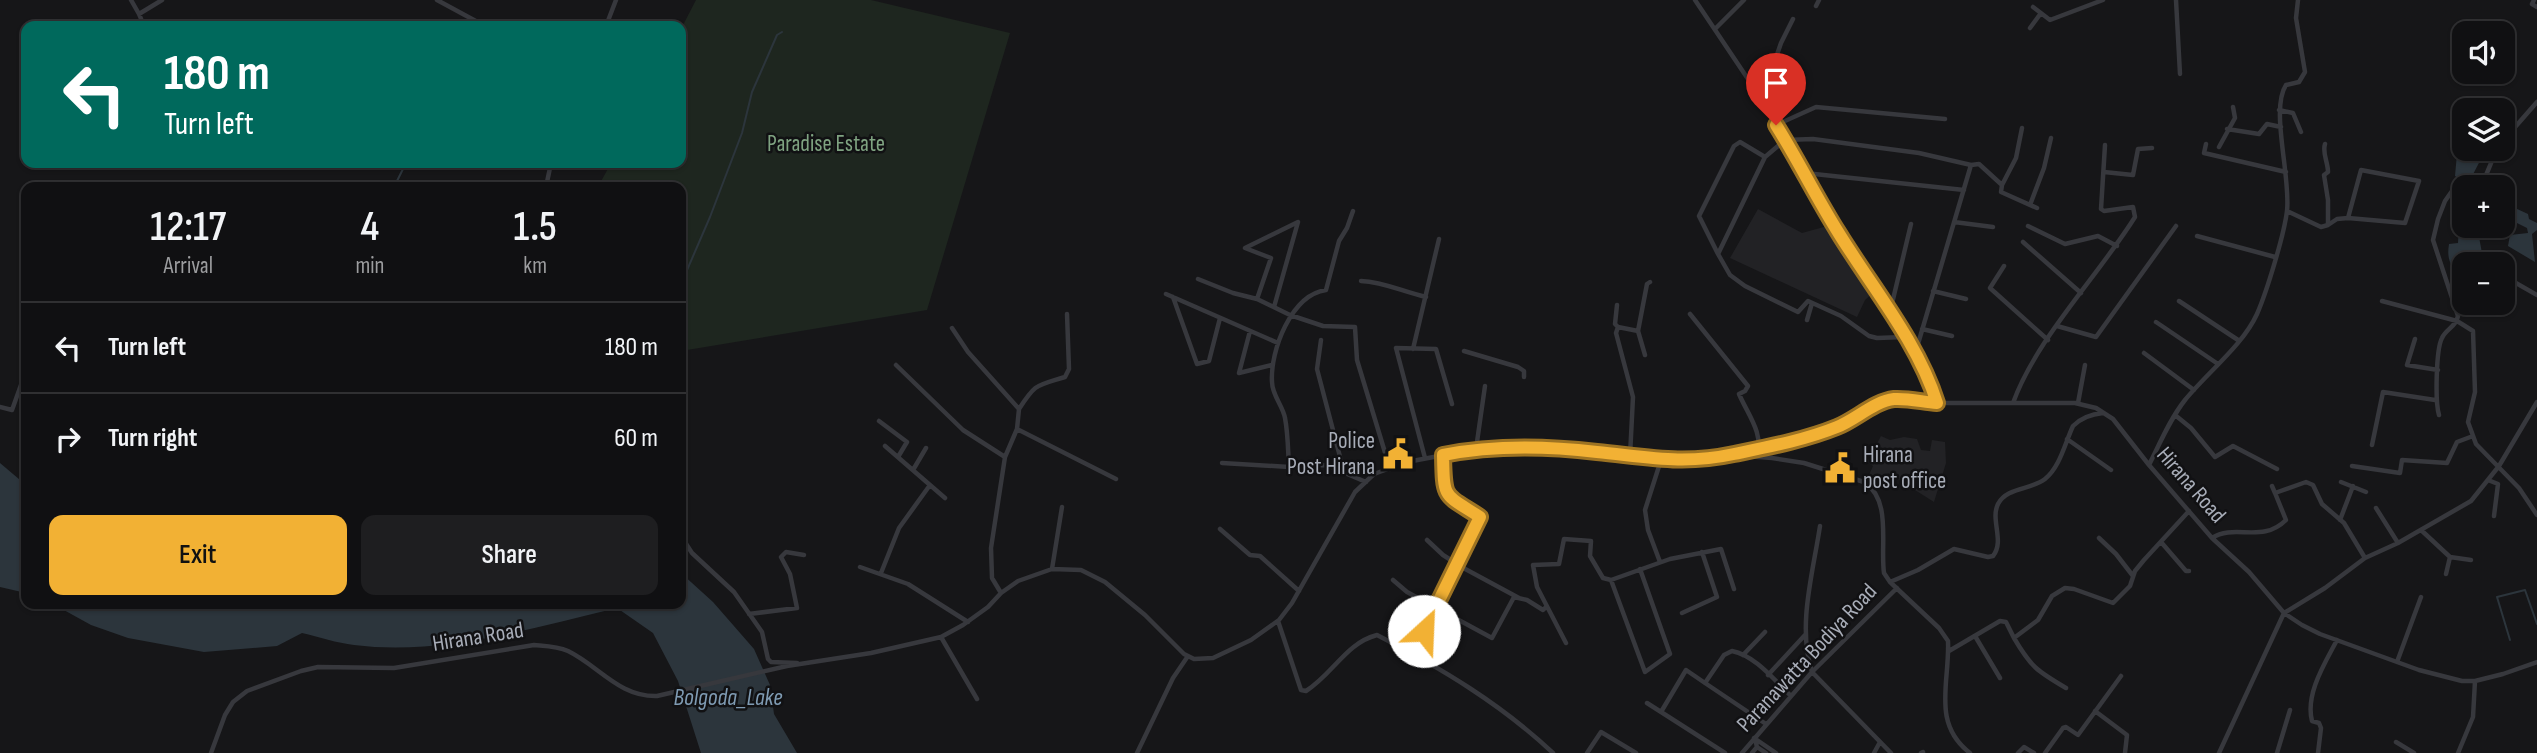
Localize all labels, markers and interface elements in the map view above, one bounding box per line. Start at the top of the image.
map controls [2452,21,2515,315]
button: sound [2452,21,2515,84]
text: 180 m [164,45,270,104]
icon: left [49,49,140,140]
pin [1746,53,1806,125]
icon: arrive [1757,64,1795,102]
button: layers [2452,98,2515,161]
text: Turn left [164,105,254,144]
park label: Paradise Estate [767,130,885,158]
button: + [2452,175,2515,238]
text: 12:17 [150,202,226,253]
text: 4 [360,202,379,253]
text: 1.5 [513,202,557,253]
text: Arrival [163,252,213,280]
text: min [355,252,384,280]
text: km [523,252,547,280]
button: − [2452,252,2515,315]
icon: left [49,329,87,367]
text: Turn left [108,332,186,363]
text: 180 m [605,332,658,363]
icon: right [49,420,87,458]
text: Turn right [108,423,197,454]
text: 60 m [614,423,658,454]
place label: Police Post Hirana [1287,427,1375,481]
public building icon: Police Post Hirana [1381,437,1415,471]
place label: Hirana post office [1863,441,1946,495]
street label: Hirana Road [2150,441,2232,529]
public building icon: Hirana post office [1823,451,1857,485]
button: Exit [49,515,347,595]
button: Share [361,515,658,595]
street label: Paranawatta Bodiya Road [1731,578,1883,738]
position arrow [1387,594,1461,668]
street label: Hirana Road [431,616,525,658]
water label: Bolgoda_Lake [673,683,783,712]

